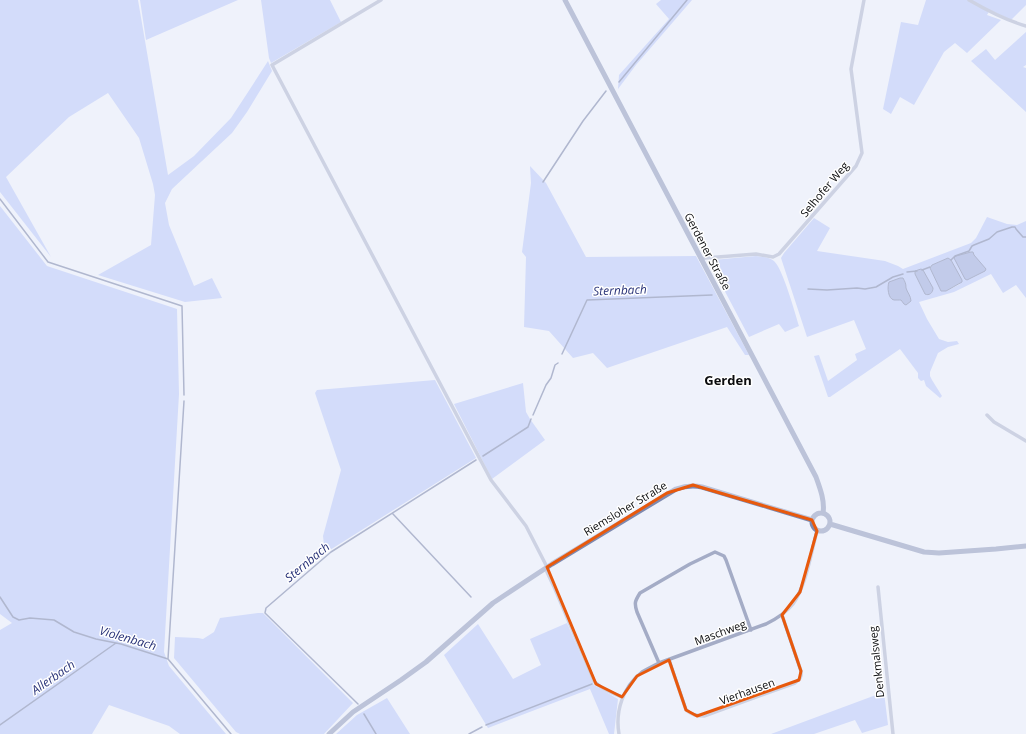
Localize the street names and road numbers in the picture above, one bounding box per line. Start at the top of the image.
street label: Selhofer Weg [796,158,852,220]
street label: Gerdener Straße [681,210,735,292]
street label: Riemsloher Straße [581,477,669,539]
street label: Maschweg [692,616,748,648]
street label: Denkmalsweg [865,626,887,698]
street label: Vierhausen [717,674,777,708]

